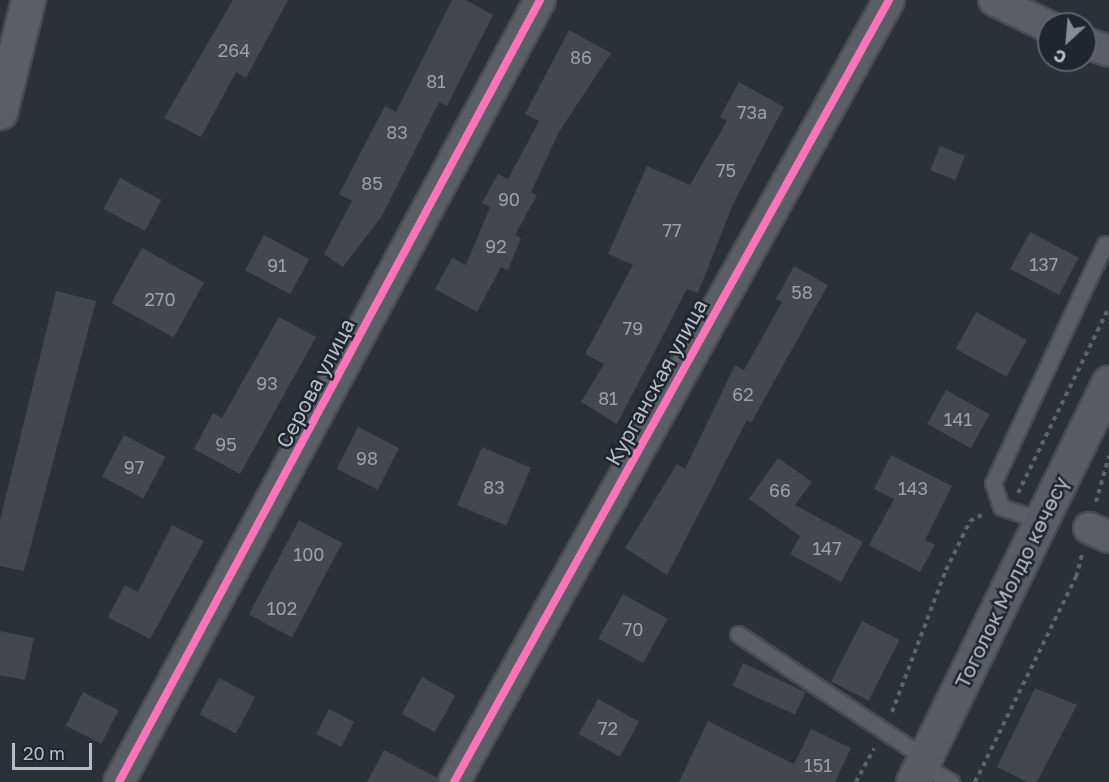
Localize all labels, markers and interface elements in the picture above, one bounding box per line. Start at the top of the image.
north arrow [1037,12,1097,72]
house number: 264 [218,39,250,61]
text: С [1050,45,1069,68]
house number: 86 [570,46,592,68]
house number: 81 [426,70,446,92]
house number: 73а [737,101,767,123]
house number: 83 [386,121,408,143]
house number: 75 [716,159,736,181]
house number: 85 [361,172,383,194]
house number: 90 [498,188,520,210]
house number: 77 [662,219,682,241]
house number: 92 [485,235,507,257]
house number: 137 [1030,253,1058,275]
house number: 91 [267,254,287,276]
house number: 58 [791,281,813,303]
house number: 270 [144,288,176,310]
street label: Курганская улица [600,294,712,470]
street label: Серова улица [270,314,360,452]
house number: 79 [623,317,643,339]
house number: 93 [256,372,278,394]
house number: 62 [732,383,754,405]
house number: 81 [598,387,618,409]
house number: 141 [944,408,972,430]
house number: 95 [215,433,237,455]
house number: 98 [356,447,378,469]
house number: 97 [124,456,144,478]
street label: Тоголок Молдо көчөсү [949,472,1073,692]
house number: 83 [483,476,505,498]
house number: 143 [898,477,928,499]
house number: 66 [769,479,791,501]
house number: 147 [812,537,842,559]
house number: 100 [293,543,325,565]
house number: 102 [267,597,297,619]
house number: 70 [623,618,643,640]
house number: 72 [598,717,618,739]
scale bar [15,731,94,769]
text: 20 m [23,742,65,764]
house number: 151 [804,754,832,776]

